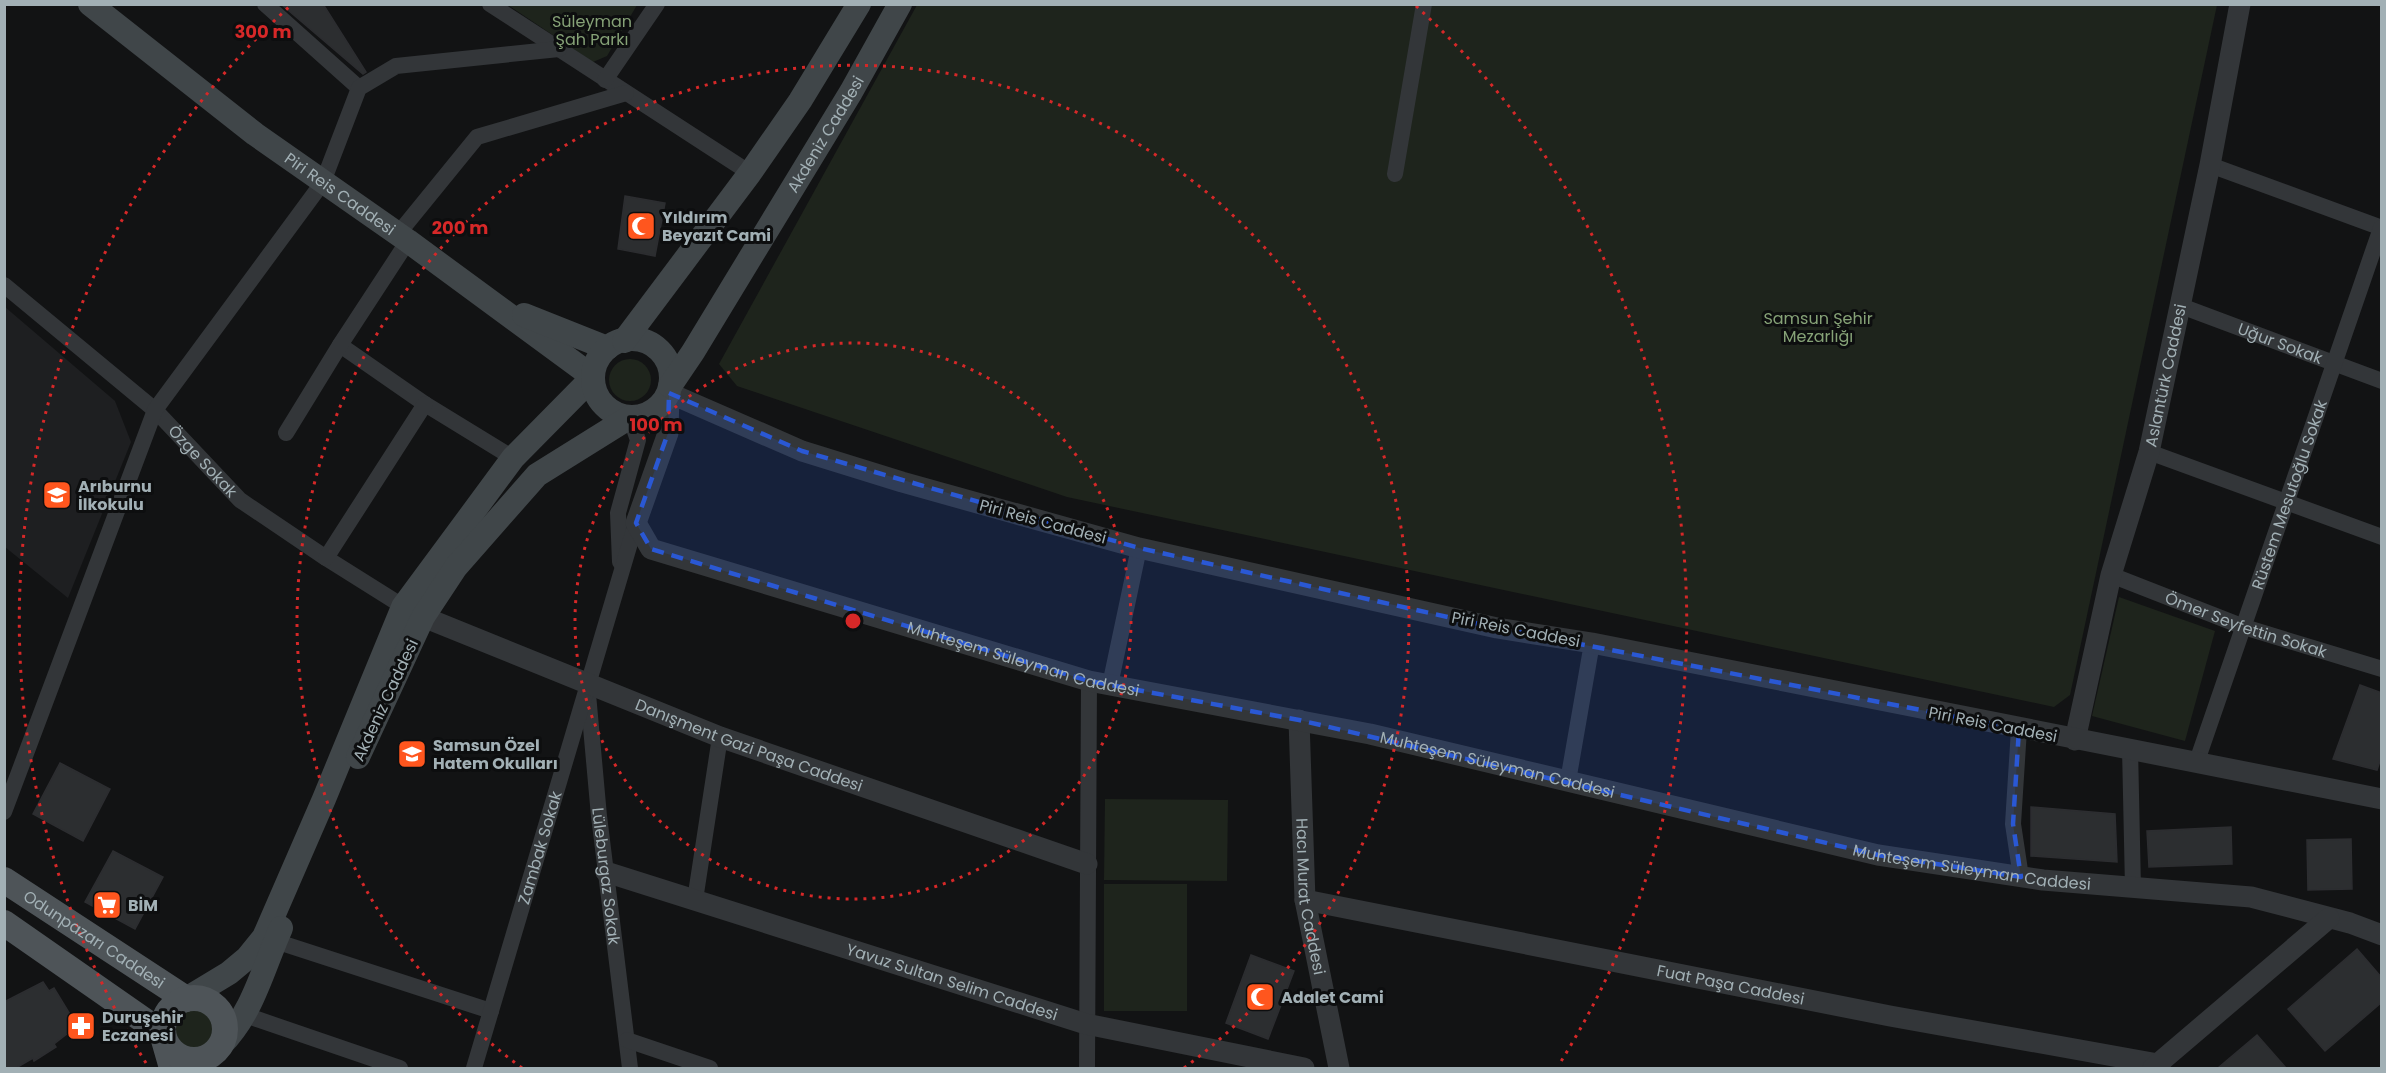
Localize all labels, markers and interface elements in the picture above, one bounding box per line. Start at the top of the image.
park label: Süleyman Şah Parkı [552,10,632,51]
text: 300 m [234,19,292,44]
street label: Akdeniz Caddesi [782,72,870,197]
street label: Piri Reis Caddesi [280,147,400,241]
place label: Yıldırım Beyazıt Cami [662,206,771,247]
mosque icon: Yıldırım Beyazıt Cami [625,210,657,242]
text: 200 m [432,215,488,240]
street label: Aslantürk Caddesi [2139,302,2192,449]
park label: Samsun Şehir Mezarlığı [1763,307,1873,348]
street label: Uğur Sokak [2234,317,2327,370]
street label: Rüstem Mesutoğlu Sokak [2246,396,2333,593]
text: 100 m [629,412,683,437]
street label: Özge Sokak [163,420,243,503]
place label: Arıburnu İlkokulu [78,475,152,516]
school or university icon: Arıburnu İlkokulu [41,479,73,511]
street label: Piri Reis Caddesi [977,493,1109,549]
street label: Ömer Seyfettin Sokak [2162,586,2330,664]
street label: Piri Reis Caddesi [1450,606,1582,653]
centre of rings [843,611,863,631]
street label: Muhteşem Süleyman Caddesi [904,616,1141,702]
street label: Akdeniz Caddesi [347,635,424,765]
street label: Danışment Gazi Paşa Caddesi [632,693,866,798]
street label: Piri Reis Caddesi [1927,701,2059,748]
street label: Muhteşem Süleyman Caddesi [1378,726,1617,804]
place label: Samsun Özel Hatem Okulları [433,734,558,775]
school or university icon: Samsun Özel Hatem Okulları [396,738,428,770]
street label: Zambak Sokak [512,788,568,907]
street label: Lüleburgaz Sokak [586,806,626,947]
street label: Hacı Murat Caddesi [1290,818,1331,977]
street label: Muhteşem Süleyman Caddesi [1850,838,2092,896]
street label: Odunpazarı Caddesi [19,885,169,994]
supermarket icon: BİM [91,889,123,921]
place label: BİM [128,894,158,917]
street label: Yavuz Sultan Selim Caddesi [843,938,1061,1026]
street label: Fuat Paşa Caddesi [1655,959,1806,1011]
mosque icon: Adalet Cami [1244,981,1276,1013]
place label: Adalet Cami [1281,986,1384,1009]
place label: Duruşehir Eczanesi [102,1006,183,1047]
pharmacy icon: Duruşehir Eczanesi [65,1010,97,1042]

